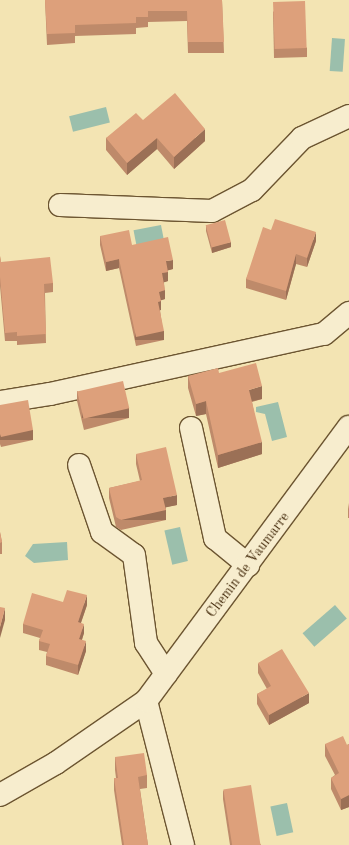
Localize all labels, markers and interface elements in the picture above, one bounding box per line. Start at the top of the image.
street label: Chemin de Vaumarre [203,509,293,621]

